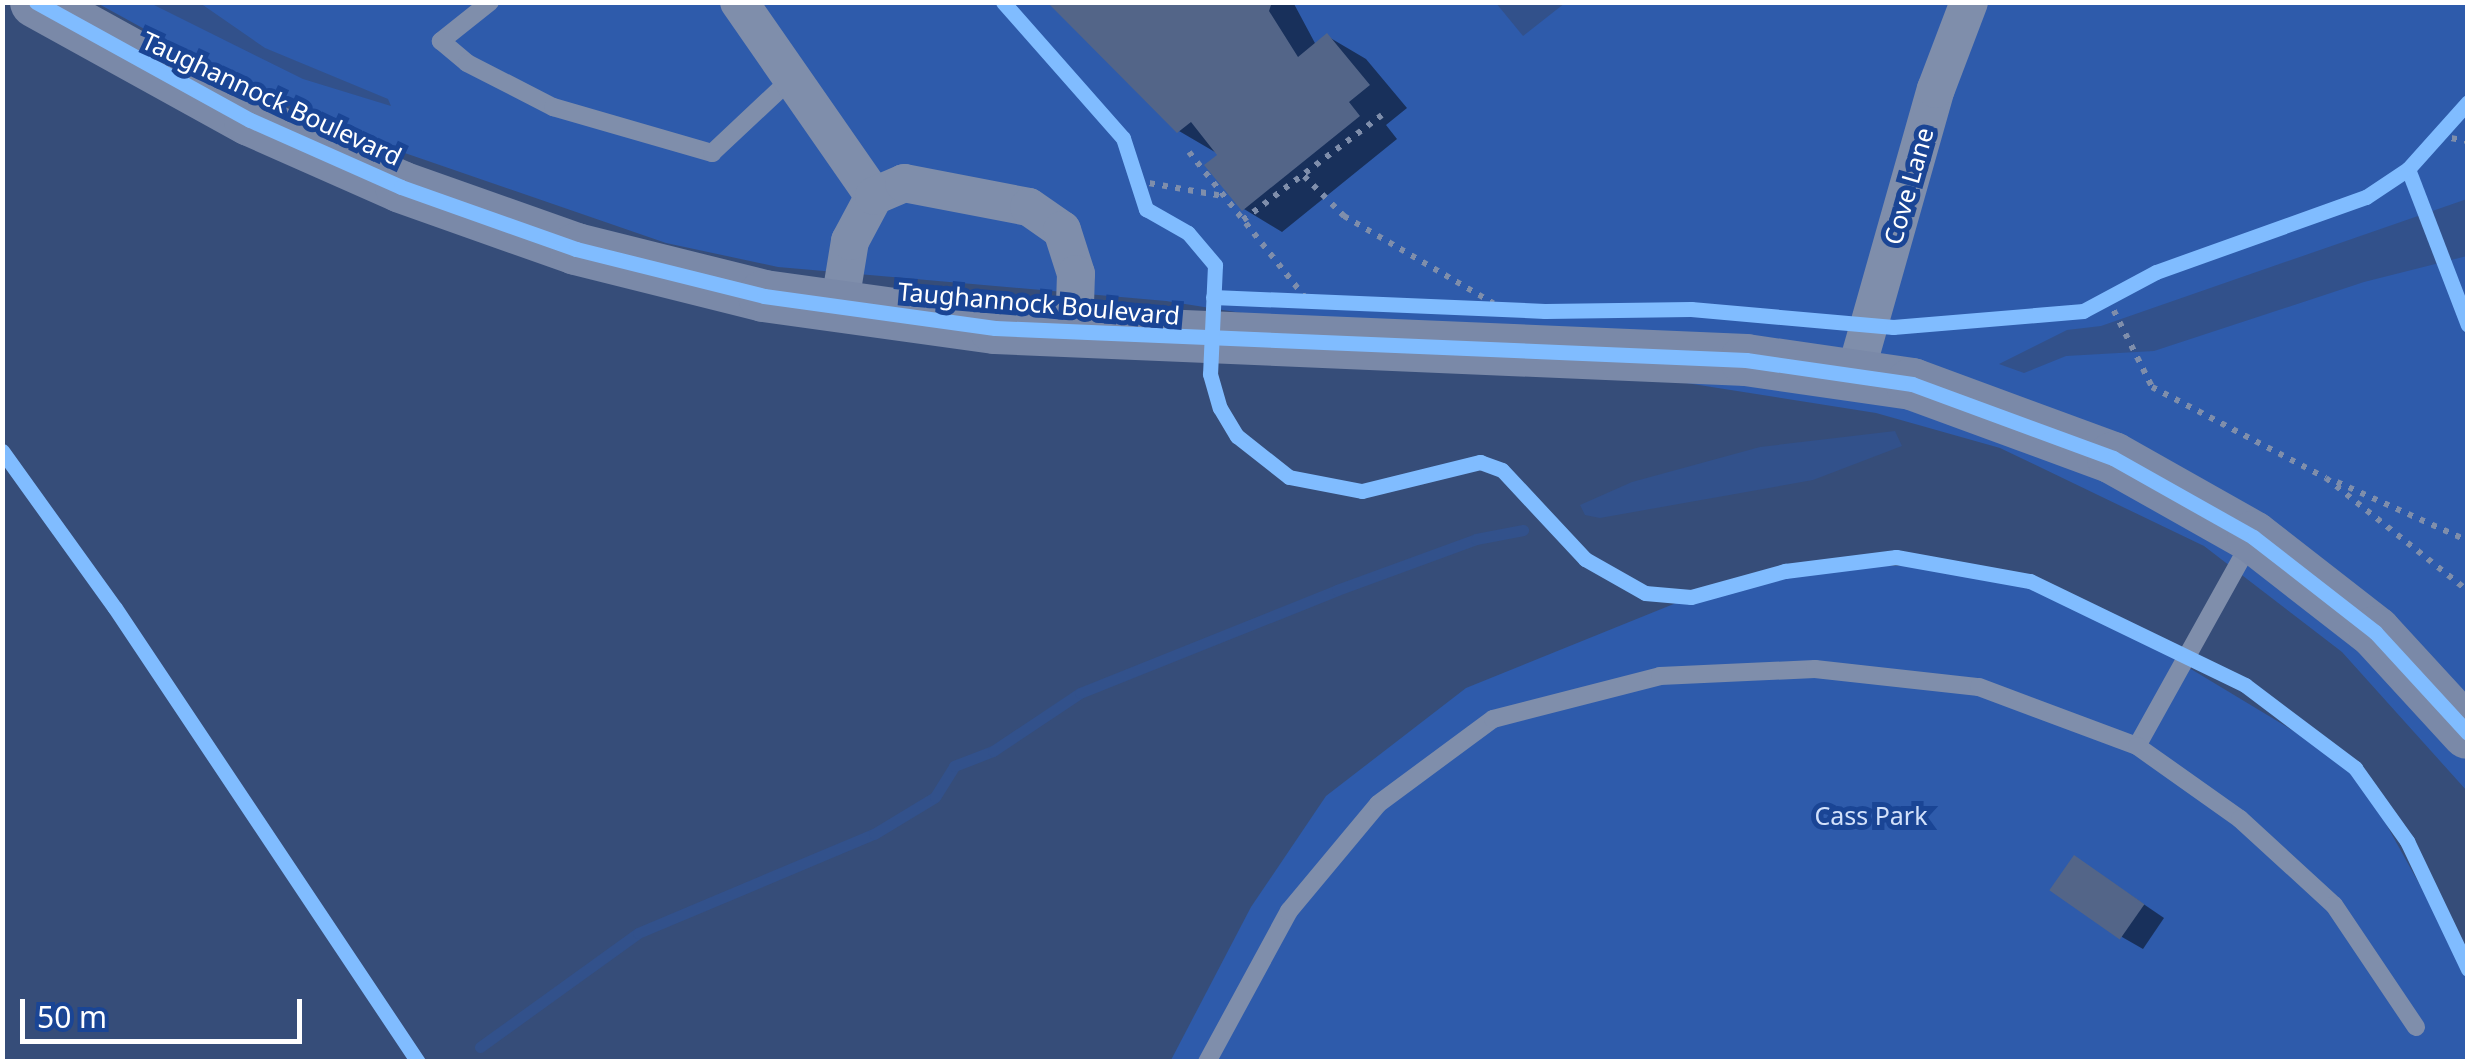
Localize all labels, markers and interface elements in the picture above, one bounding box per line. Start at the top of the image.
street label: Taughannock Boulevard [137,25,407,171]
street label: Cove Lane [1877,124,1939,248]
street label: Taughannock Boulevard [897,276,1181,330]
park label: Cass Park [1814,800,1928,830]
scale bar [25,979,308,1041]
text: 50 m [37,996,107,1037]

